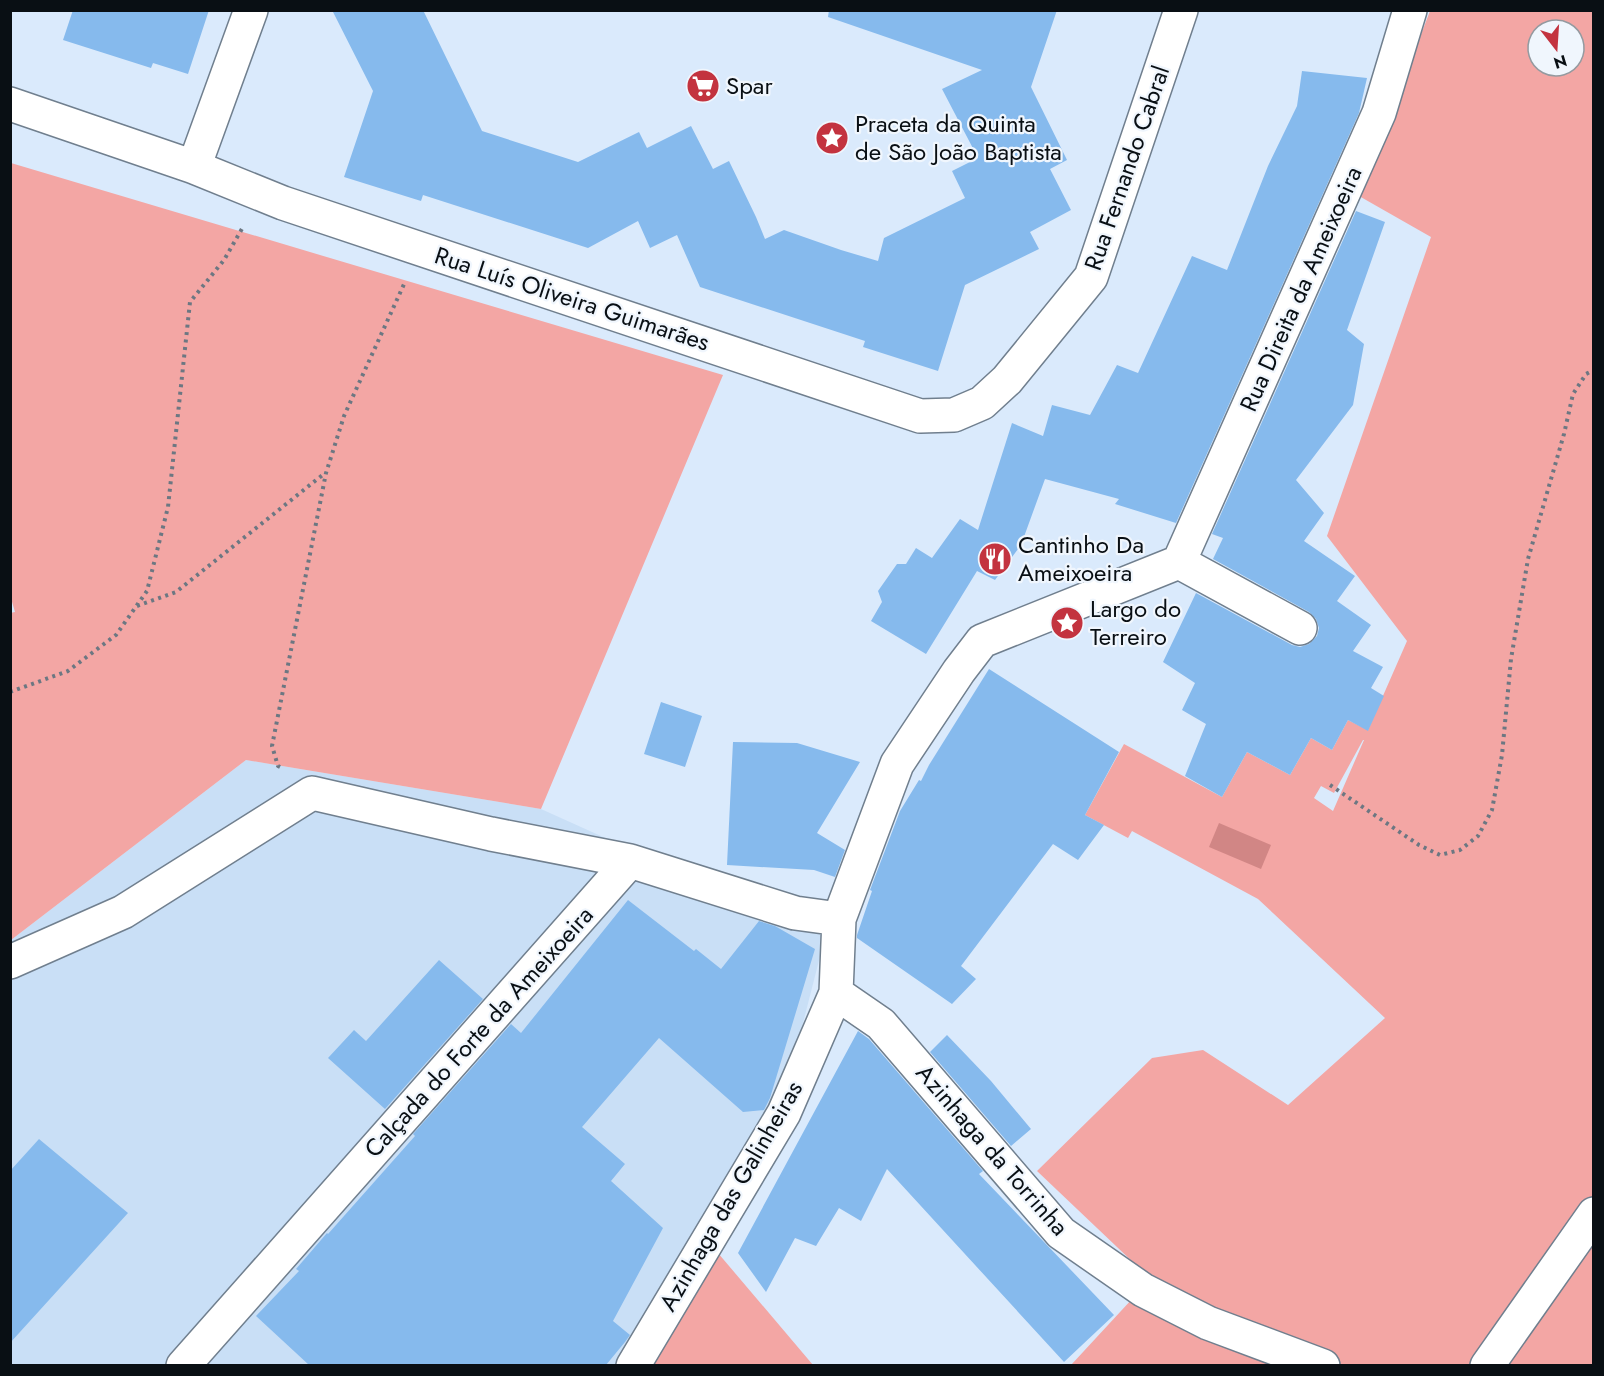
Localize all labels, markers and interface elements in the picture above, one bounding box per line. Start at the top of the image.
north arrow [1526,18,1586,78]
text: N [1551,49,1570,75]
street label: Rua Fernando Cabral [1075,61,1178,275]
supermarket icon: Spar [685,68,721,104]
place label: Spar [726,68,773,103]
place label: Praceta da Quinta de São João Baptista [855,106,1062,169]
place icon: Praceta da Quinta de São João Baptista [814,120,850,156]
street label: Rua Direita da Ameixoeira [1231,161,1370,417]
street label: Rua Luís Oliveira Guimarães [430,238,714,359]
place label: Cantinho Da Ameixoeira [1018,527,1144,590]
restaurant icon: Cantinho Da Ameixoeira [977,541,1013,577]
place label: Largo do Terreiro [1090,591,1181,654]
place icon: Largo do Terreiro [1049,605,1085,641]
street label: Calçada do Forte da Ameixoeira [356,898,601,1165]
street label: Azinhaga da Torrinha [908,1056,1077,1243]
street label: Azinhaga das Galinheiras [650,1074,811,1317]

